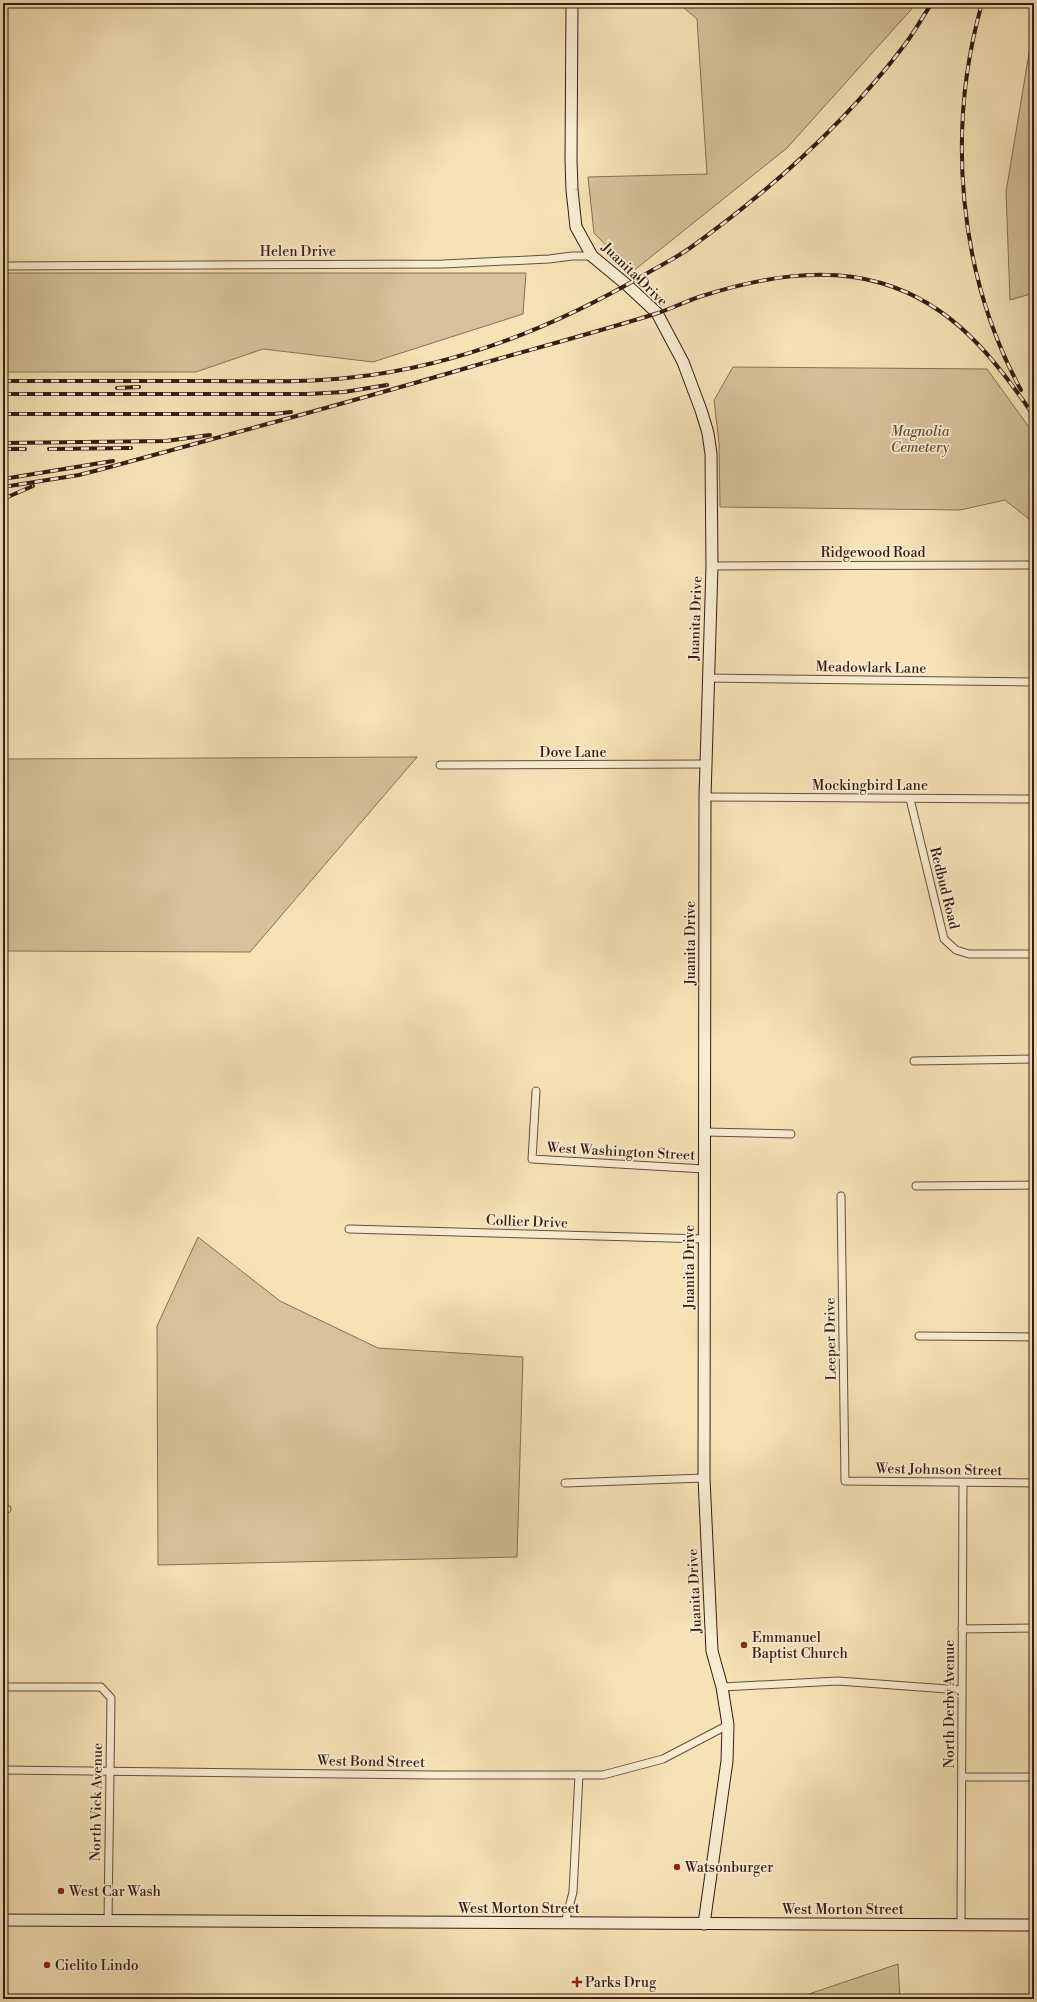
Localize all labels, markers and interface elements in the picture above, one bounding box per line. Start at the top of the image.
street label: Juanita Drive [597,238,671,311]
street label: Helen Drive [260,243,336,261]
park label: Magnolia Cemetery [890,423,950,457]
street label: Ridgewood Road [821,544,926,562]
street label: Juanita Drive [685,575,706,662]
street label: Meadowlark Lane [815,658,927,678]
street label: Dove Lane [540,744,606,762]
street label: Mockingbird Lane [812,777,928,795]
street label: Redbud Road [925,845,963,931]
street label: Juanita Drive [682,901,700,986]
street label: West Washington Street [545,1139,696,1165]
street label: Collier Drive [486,1212,568,1232]
street label: Juanita Drive [681,1225,699,1310]
street label: Leeper Drive [821,1297,841,1381]
street label: West Johnson Street [874,1460,1003,1480]
street label: Juanita Drive [684,1548,706,1635]
place label: Emmanuel Baptist Church [751,1629,848,1663]
marker: Emmanuel Baptist Church [739,1640,749,1650]
street label: North Derby Avenue [941,1640,959,1768]
street label: North Vick Avenue [87,1743,107,1861]
street label: West Bond Street [316,1752,425,1772]
place label: Watsonburger [684,1859,773,1877]
marker: Watsonburger [672,1862,682,1872]
place label: West Car Wash [68,1883,162,1901]
marker: West Car Wash [56,1886,66,1896]
street label: West Morton Street [457,1900,580,1918]
street label: West Morton Street [781,1901,904,1919]
place label: Cielito Lindo [55,1957,139,1975]
marker: Cielito Lindo [42,1960,52,1970]
place label: Parks Drug [585,1974,657,1992]
marker: Parks Drug [572,1977,582,1987]

